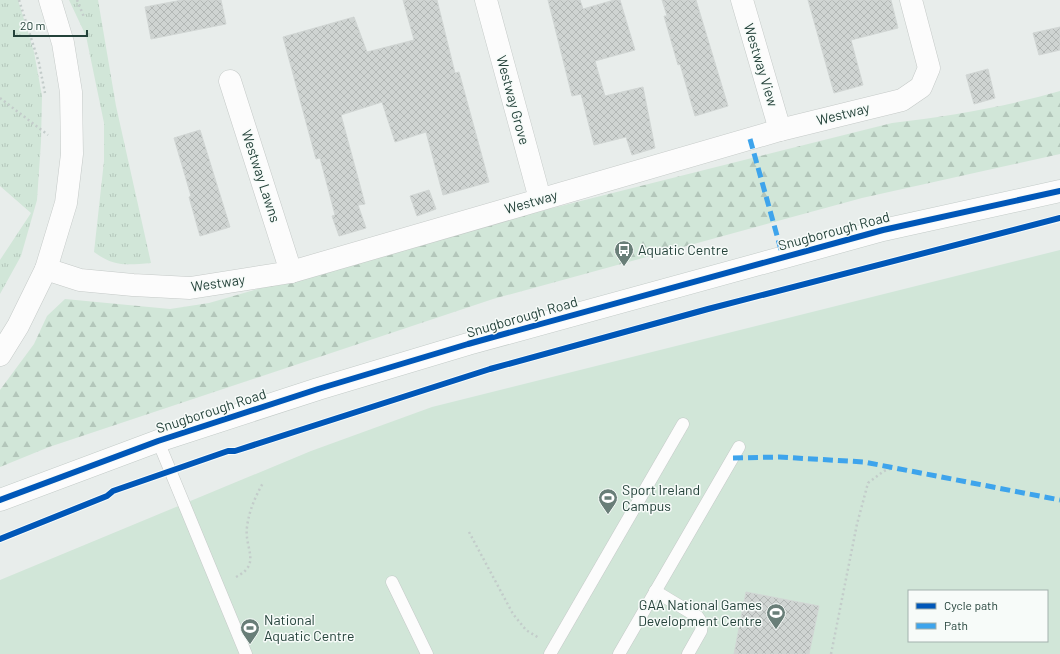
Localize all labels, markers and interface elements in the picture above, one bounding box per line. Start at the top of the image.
scale bar [14,12,87,38]
text: 20 m [20,18,46,32]
street label: Westway View [741,21,782,109]
street label: Westway Grove [493,53,534,146]
street label: Westway [815,99,872,128]
street label: Westway Lawns [238,127,285,225]
street label: Westway [502,186,560,217]
street label: Snugborough Road [776,207,892,254]
bus stop icon: Aquatic Centre [613,239,635,267]
place label: Aquatic Centre [638,241,728,258]
street label: Westway [190,270,246,295]
street label: Snugborough Road [464,293,579,341]
street label: Snugborough Road [154,385,268,436]
place label: Sport Ireland Campus [622,481,700,514]
sports icon: Sport Ireland Campus [597,487,619,515]
legend [908,590,1048,642]
place label: GAA National Games Development Centre [638,596,762,629]
text: Cycle path [944,598,998,612]
sports icon: GAA National Games Development Centre [765,602,787,630]
place label: National Aquatic Centre [264,611,354,644]
sports icon: National Aquatic Centre [239,617,261,645]
text: Path [944,618,968,632]

